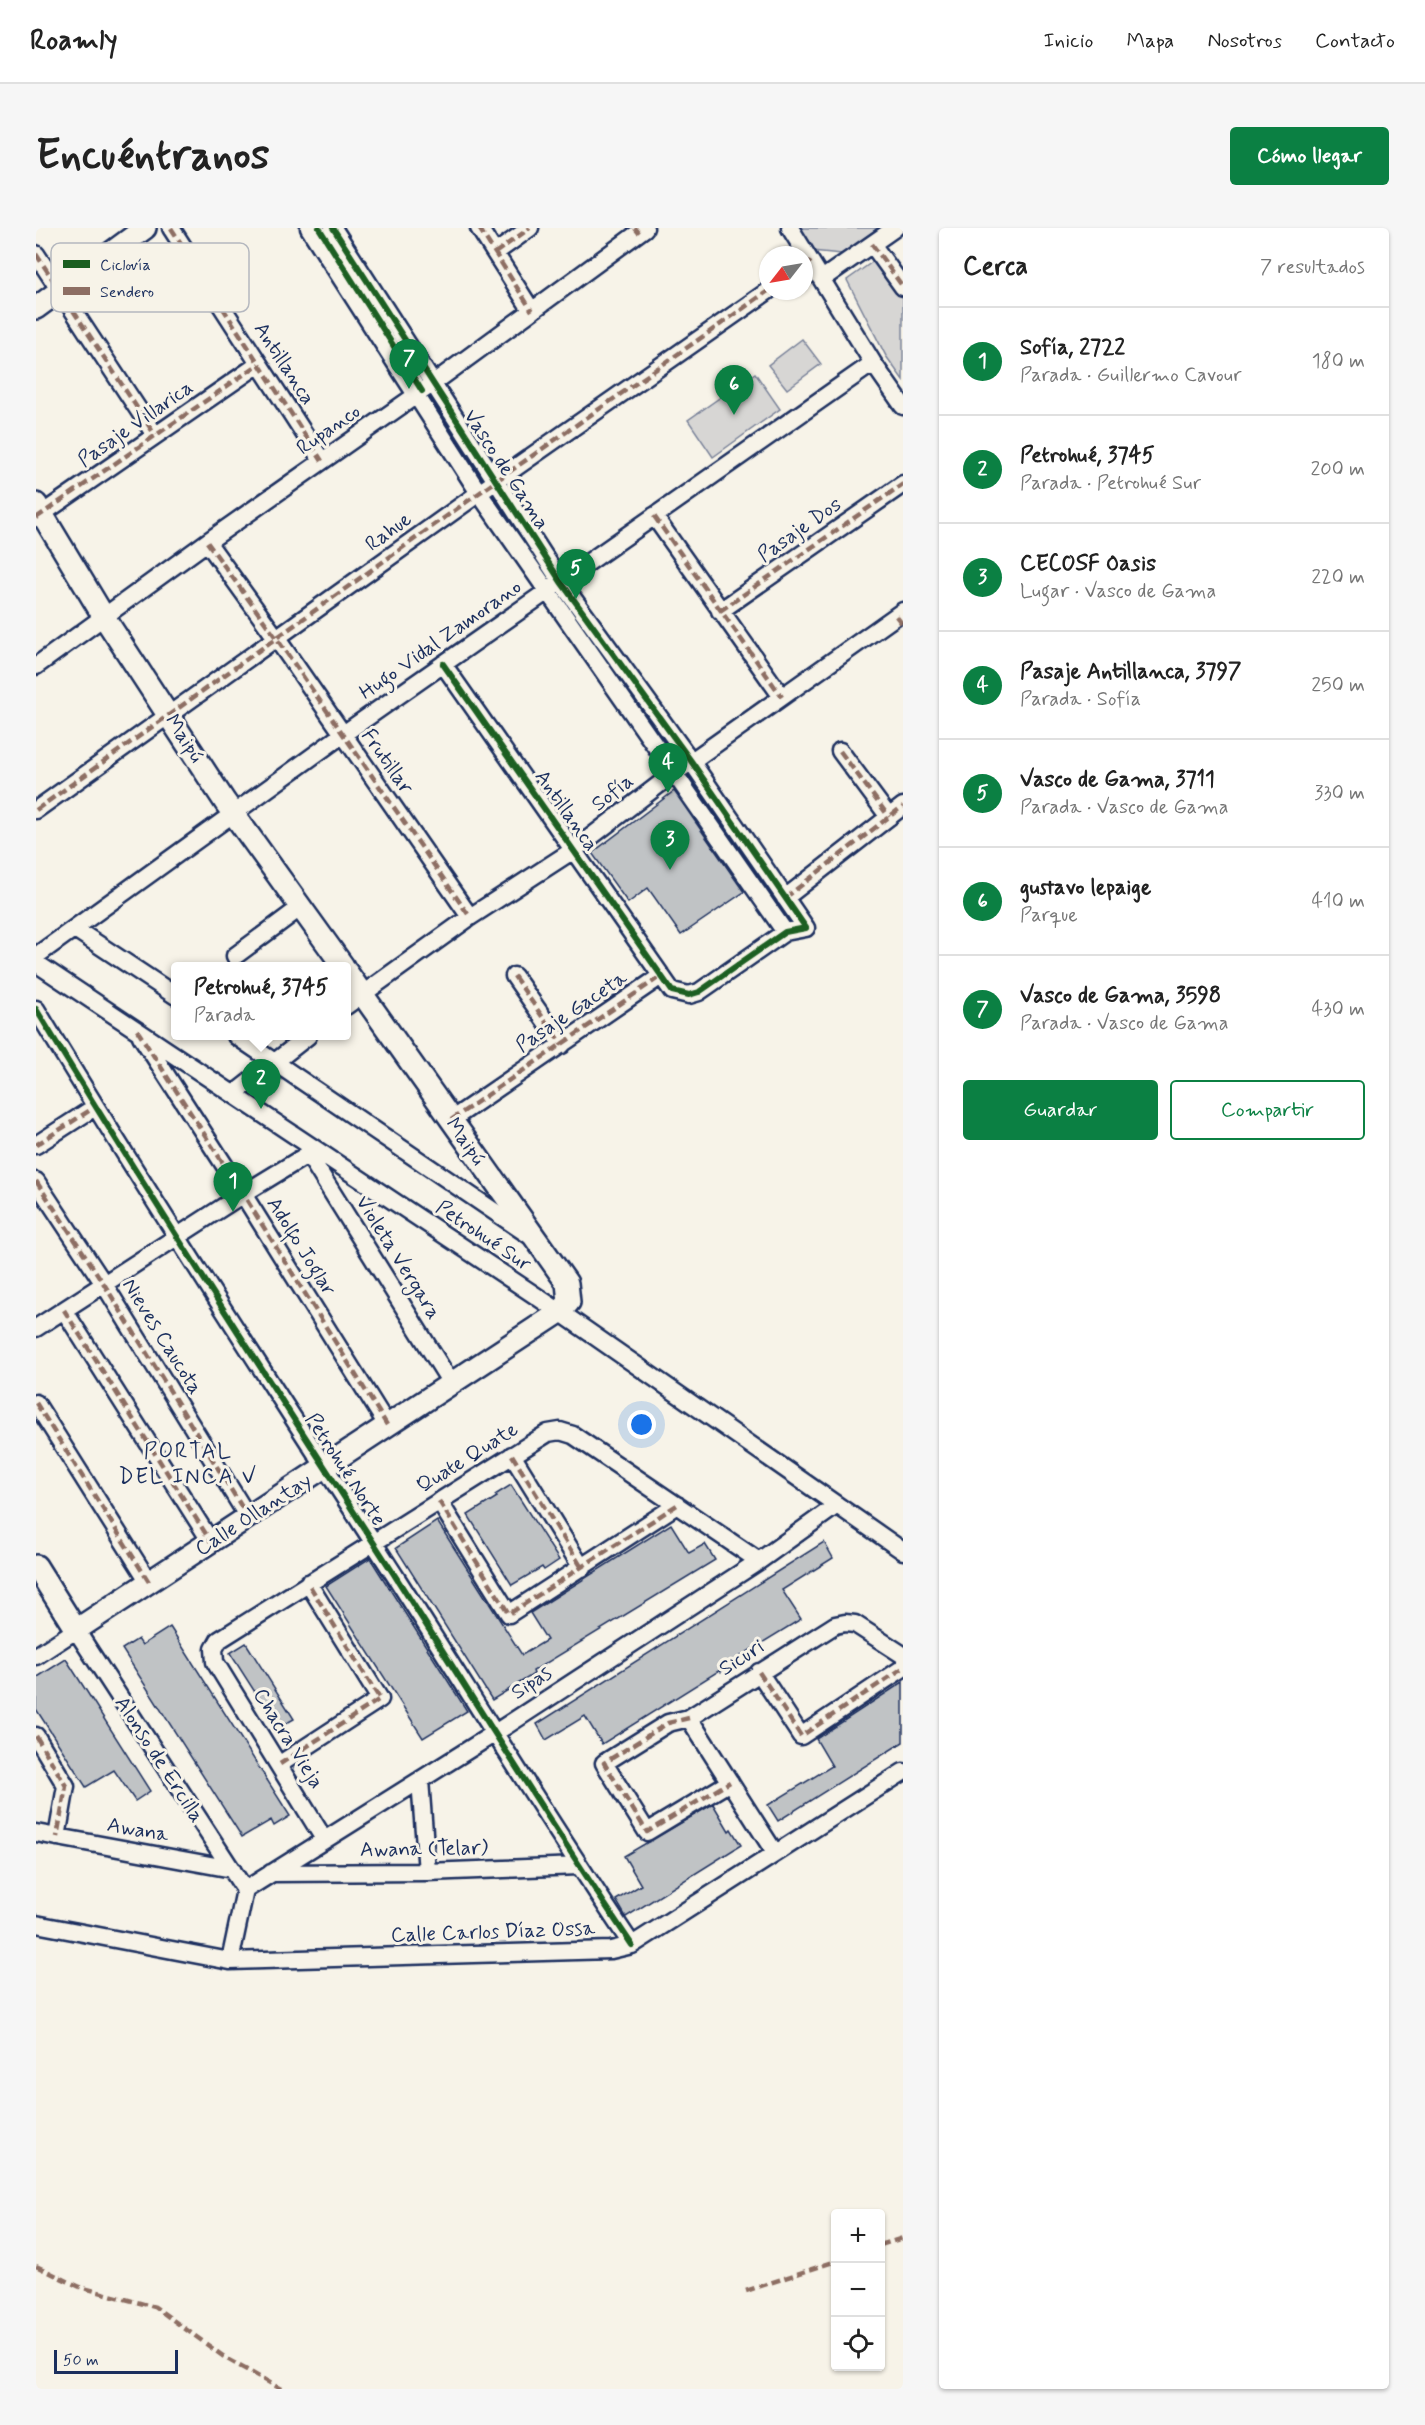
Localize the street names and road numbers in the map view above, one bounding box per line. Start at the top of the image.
street label: Antillanca [247,317,321,410]
street label: Pasaje Villarica [72,374,199,474]
street label: Rupanco [291,398,366,462]
street label: Vasco de Gama [457,404,556,535]
street label: Pasaje Dos [752,491,847,569]
street label: Rahue [360,505,418,558]
street label: Hugo Vidal Zamorano [354,573,529,708]
street label: Maipú [158,709,210,768]
street label: Frutillar [355,723,420,800]
street label: Antillanca [528,764,604,857]
street label: Sofía [586,767,640,818]
street label: Pasaje Gaceta [510,964,633,1059]
street label: Maipú [439,1112,492,1171]
street label: Violeta Vergara [348,1190,448,1325]
street label: Adolfo Joglar [258,1192,343,1302]
street label: Petrohué Sur [430,1194,537,1278]
street label: Nieves Caucota [115,1273,209,1400]
street label: Petrohué Norte [298,1408,392,1531]
street label: Quate Quate [411,1415,524,1500]
street label: Calle Ollantay [190,1467,317,1563]
street label: Sicuri [714,1633,770,1683]
street label: Sipas [506,1659,557,1706]
street label: Chacra Vieja [246,1683,330,1794]
street label: Alonso de Ercilla [108,1691,211,1828]
street label: Awana [105,1811,171,1849]
street label: Awana (Telar) [360,1834,489,1864]
street label: Calle Carlos Díaz Ossa [390,1914,596,1950]

